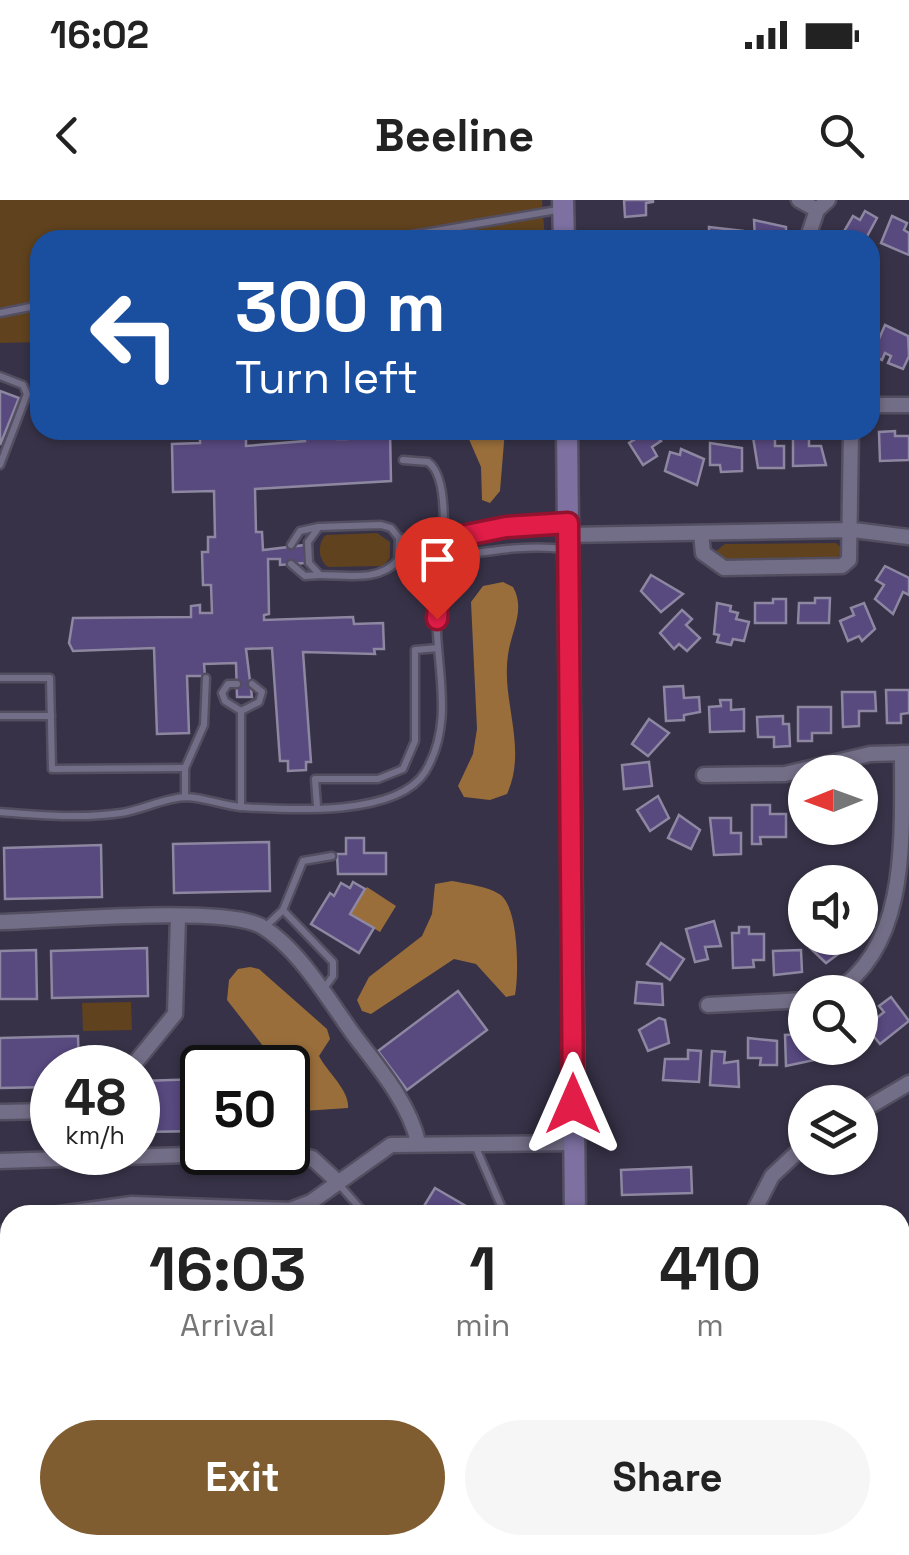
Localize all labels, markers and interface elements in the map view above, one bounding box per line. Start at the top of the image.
text: 16:02 [50,11,149,59]
text: Beeline [375,107,534,164]
icon: back [40,108,95,163]
icon: search [814,108,869,163]
text: 300 m [235,262,446,351]
icon: left [70,270,200,400]
text: Turn left [235,349,418,406]
pin [395,517,480,620]
icon: arrive [410,532,465,587]
north arrow [788,755,878,845]
map controls [788,755,878,1175]
button: sound [788,865,878,955]
button: search [788,975,878,1065]
speed limit sign: 50 [180,1045,310,1175]
position arrow [521,1052,625,1156]
text: 48 [64,1066,126,1130]
button: layers [788,1085,878,1175]
text: km/h [65,1119,125,1151]
text: 16:03 [149,1231,306,1308]
text: 1 [469,1231,496,1308]
text: 410 [659,1231,761,1308]
text: Arrival [180,1305,275,1345]
text: min [455,1305,510,1345]
text: m [696,1305,724,1345]
button: Exit [40,1420,445,1535]
button: Share [465,1420,870,1535]

